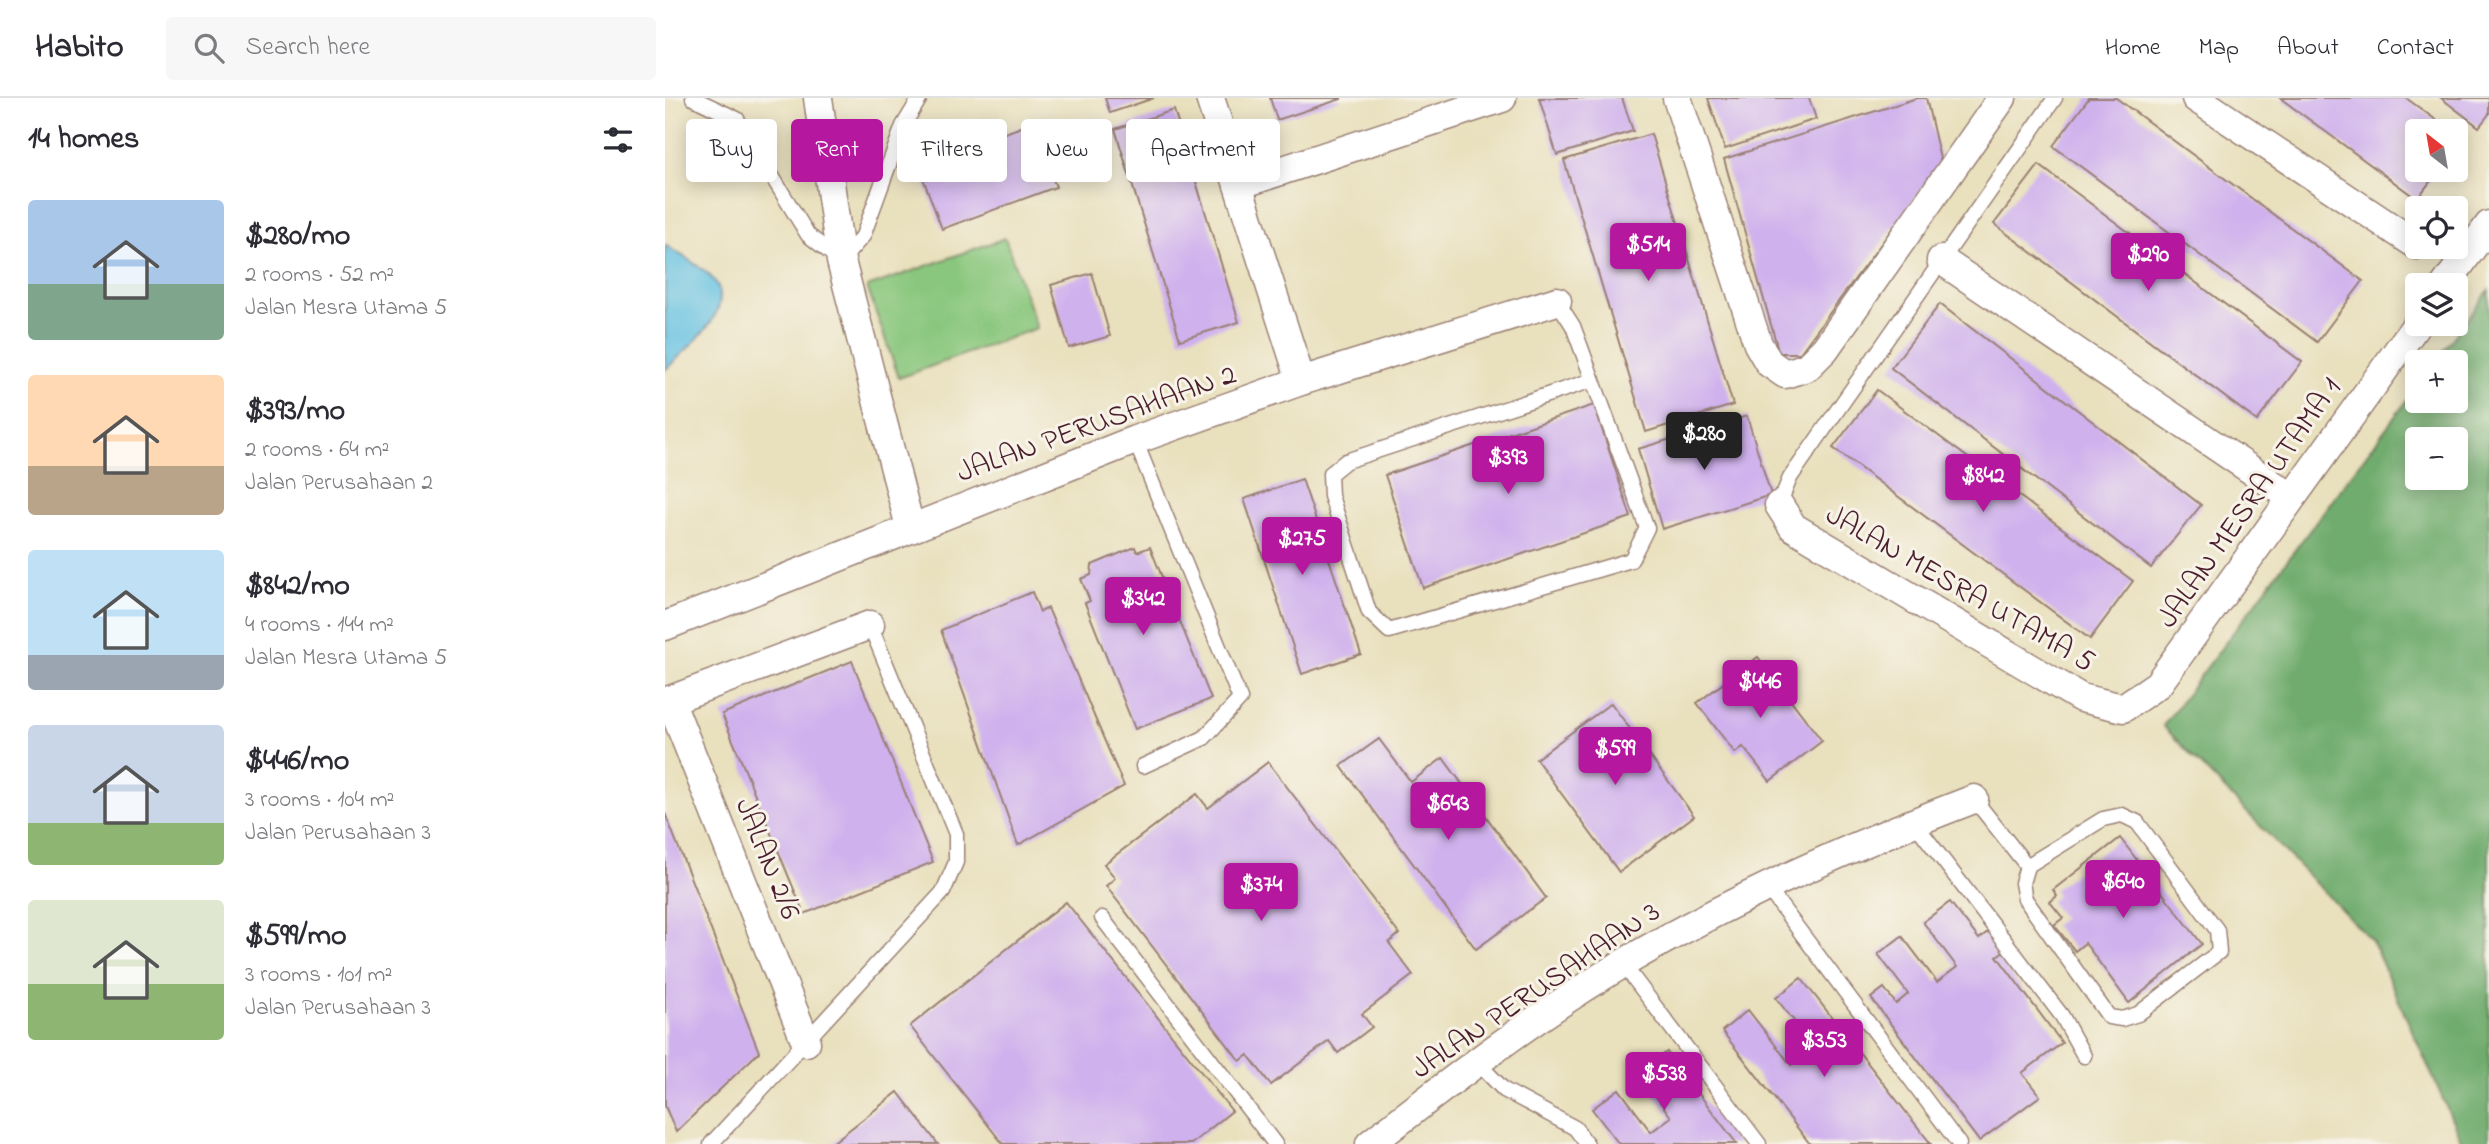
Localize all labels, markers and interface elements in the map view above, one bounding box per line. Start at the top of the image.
search box [166,17,656,80]
text: Habito [35,24,124,72]
icon: search [190,29,228,67]
text: Search here [246,29,370,67]
text: Home [2105,31,2161,66]
text: Map [2199,31,2239,66]
text: About [2277,31,2339,66]
text: Contact [2377,31,2454,66]
text: 14 homes [28,118,139,162]
chip: Buy [686,119,777,182]
chip: Rent [791,119,883,182]
chip: Filters [897,119,1007,182]
chip: New [1021,119,1112,182]
chip: Apartment [1126,119,1280,182]
north arrow [2405,119,2467,182]
map controls [2405,119,2468,490]
icon: filters [599,121,637,159]
button: locate [2405,196,2468,259]
text: $280/mo [245,215,350,259]
pin: $514 [1607,223,1689,283]
icon: home [84,228,168,312]
text: $514 [1626,229,1670,262]
pin: $290 [2107,234,2189,293]
text: $290 [2127,239,2169,272]
text: 2 rooms · 52 m² [245,259,394,292]
button: layers [2405,273,2468,336]
text: Jalan Mesra Utama 5 [245,292,447,325]
button: + [2405,350,2468,413]
street label: JALAN PERUSAHAAN 2 [951,354,1243,496]
street label: JALAN MESRA UTAMA 1 [2147,369,2354,638]
text: $393/mo [245,390,345,434]
icon: home [84,403,168,487]
pin: $280 [1663,412,1745,472]
text: $280 [1682,418,1726,451]
button: − [2405,427,2468,490]
text: 2 rooms · 64 m² [245,434,389,467]
pin: $393 [1467,436,1549,496]
text: $393 [1488,442,1528,475]
pin: $842 [1942,454,2024,514]
text: $842 [1961,460,2005,493]
text: Jalan Perusahaan 2 [245,467,433,500]
street label: JALAN MESRA UTAMA 5 [1817,494,2102,685]
pin: $275 [1261,518,1343,577]
text: $275 [1278,523,1326,556]
text: $842/mo [245,565,350,609]
icon: home [84,578,168,662]
pin: $342 [1102,578,1184,637]
text: $342 [1121,583,1165,616]
text: 4 rooms · 144 m² [245,609,394,642]
text: Jalan Mesra Utama 5 [245,642,447,675]
pin: $446 [1719,660,1801,720]
text: $446 [1739,666,1782,699]
pin: $599 [1574,728,1656,787]
text: $599 [1595,733,1635,766]
text: $446/mo [245,740,349,784]
icon: home [84,753,168,837]
pin: $643 [1407,782,1489,842]
text: 3 rooms · 104 m² [245,784,394,817]
text: $643 [1426,788,1470,821]
street label: JALAN 2/6 [722,792,811,927]
text: Jalan Perusahaan 3 [245,817,431,850]
pin: $640 [2082,860,2164,920]
pin: $374 [1220,864,1302,923]
text: $640 [2101,866,2145,899]
text: $374 [1240,869,1282,902]
street label: JALAN PERUSAHAAN 3 [1403,892,1670,1091]
text: $599/mo [245,915,347,959]
icon: home [84,928,168,1012]
text: 3 rooms · 101 m² [245,959,392,992]
text: Jalan Perusahaan 3 [245,992,431,1025]
pin: $353 [1783,1020,1865,1079]
text: $353 [1801,1025,1847,1058]
pin: $538 [1623,1052,1705,1112]
text: $538 [1641,1058,1687,1091]

